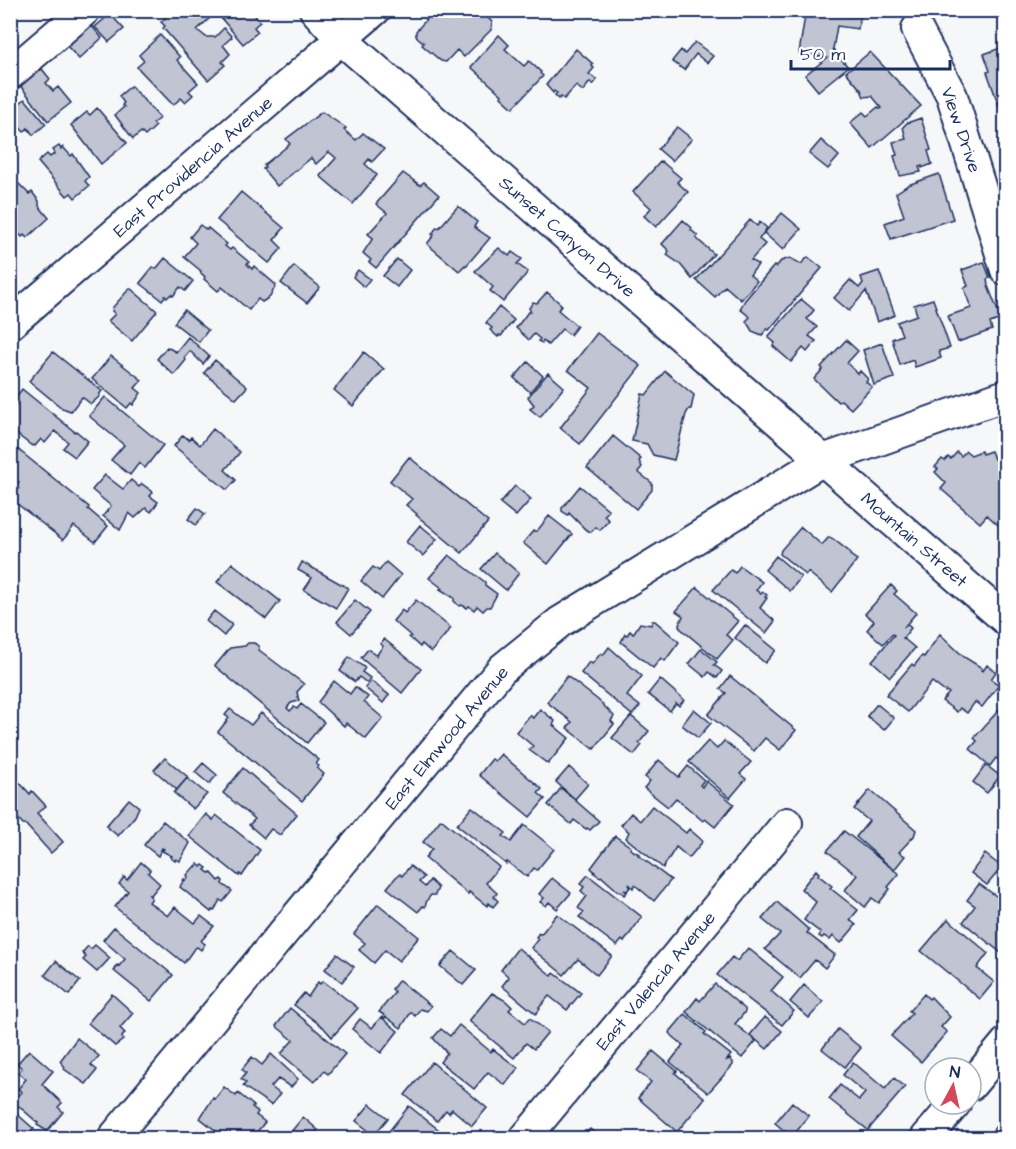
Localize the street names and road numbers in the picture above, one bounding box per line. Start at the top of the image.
street label: View Drive [935,84,987,176]
street label: East Providencia Avenue [108,91,278,243]
street label: Sunset Canyon Drive [493,171,641,304]
street label: Mountain Street [855,487,973,594]
street label: East Elmwood Avenue [379,661,515,815]
street label: East Valencia Avenue [590,906,722,1056]

